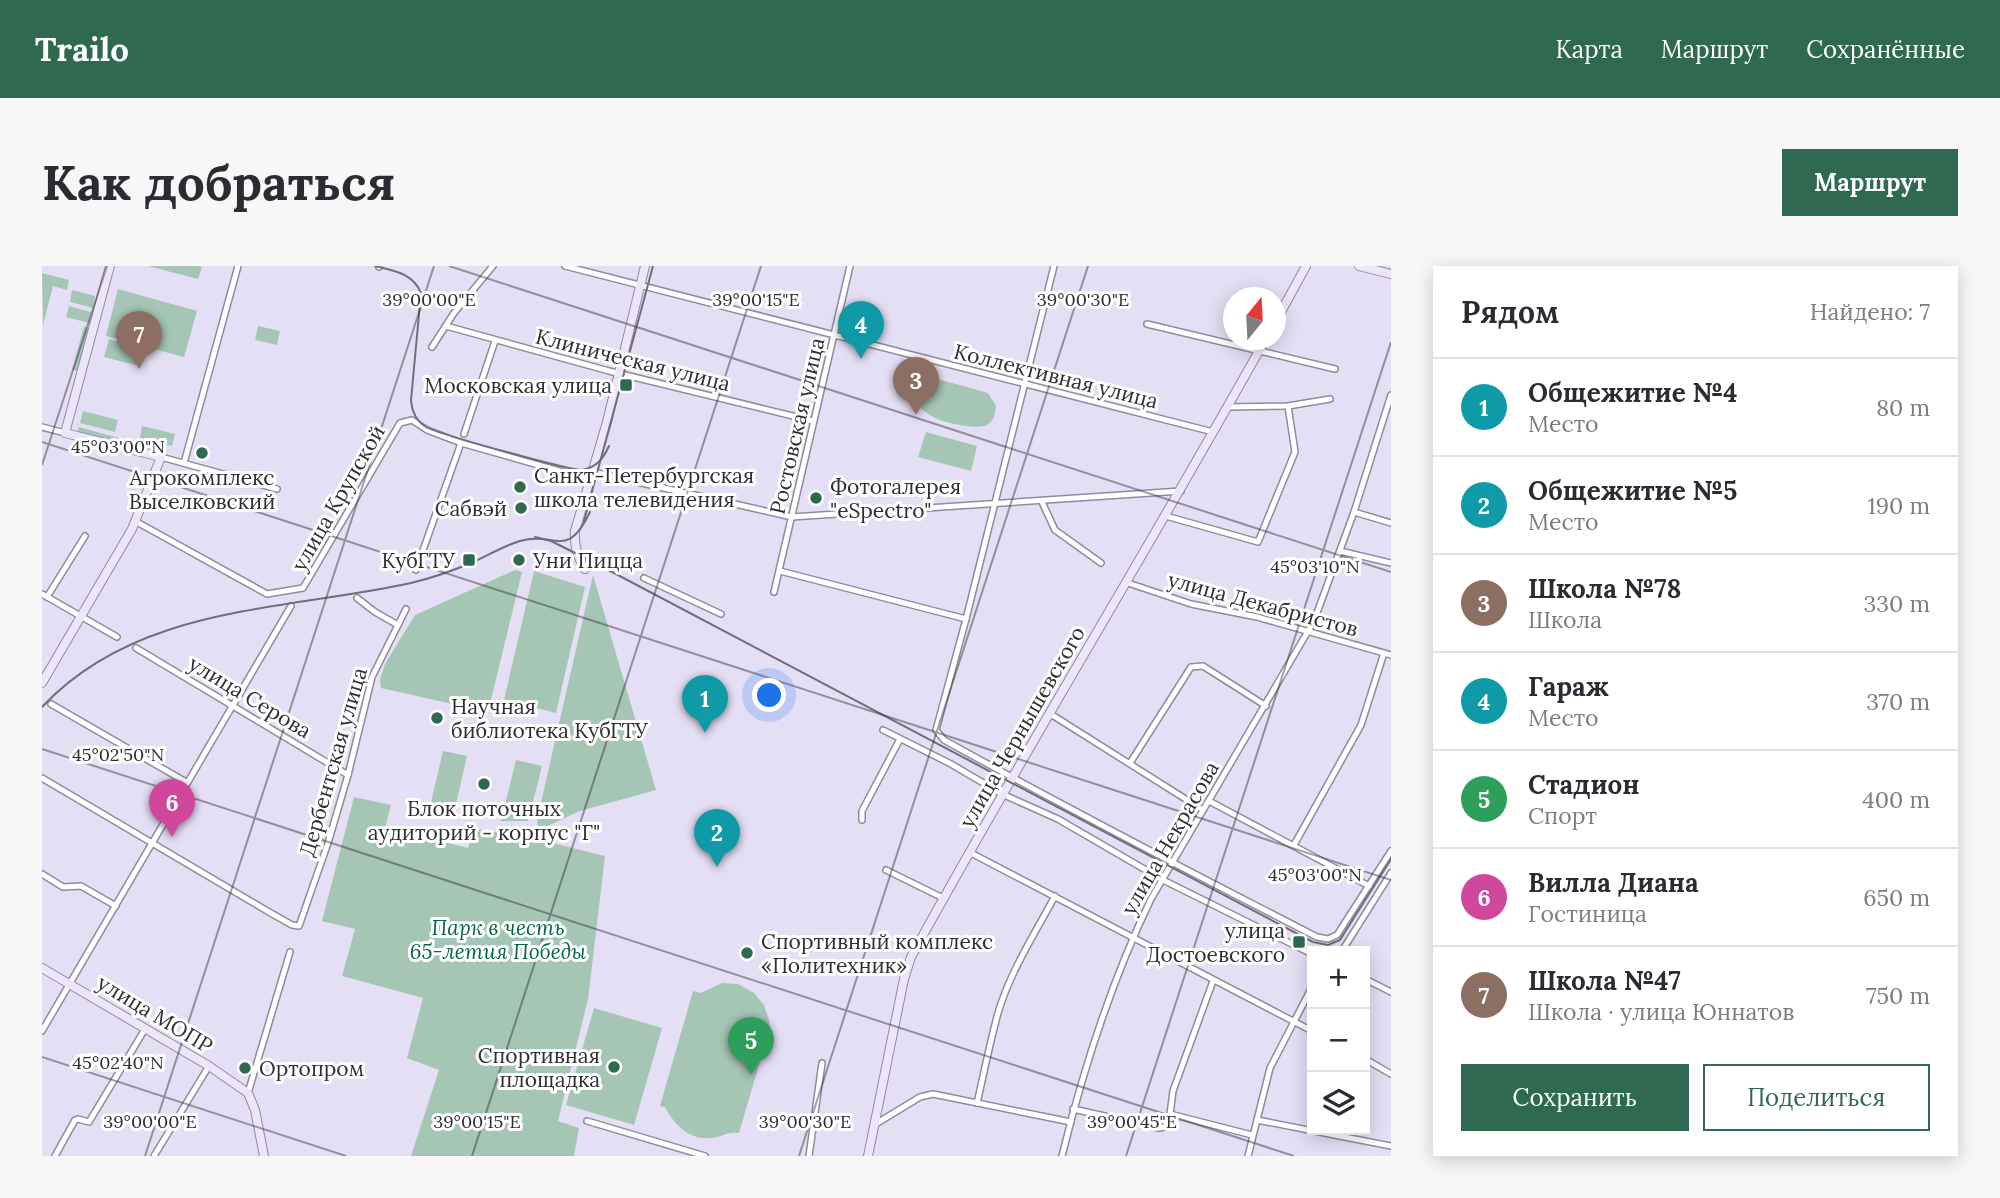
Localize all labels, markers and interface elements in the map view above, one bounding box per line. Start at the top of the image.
text: Trailo [35,28,129,70]
text: Карта [1555,34,1623,65]
text: Маршрут [1661,34,1768,65]
text: Сохранённые [1806,34,1965,65]
button: Маршрут [1782,149,1958,216]
text: Как добраться [42,151,396,213]
north arrow [1223,287,1286,350]
text: 39°00'00"E [382,288,476,311]
text: 39°00'15"E [712,288,800,311]
text: 39°00'30"E [1037,288,1129,311]
text: Рядом [1461,293,1559,331]
text: Найдено: 7 [1810,297,1930,326]
pin: 4 [838,301,884,359]
pin: 7 [116,311,162,369]
street label: Клиническая улица [533,323,733,397]
street label: Ростовская улица [764,335,830,517]
street label: Коллективная улица [951,338,1161,414]
pin: 3 [893,357,939,415]
place label: Московская улица [424,372,612,399]
text: Общежитие №4 [1528,376,1737,409]
marker: Московская улица [618,377,634,393]
text: 1 [1479,393,1489,422]
text: 80 m [1876,393,1930,422]
text: Место [1528,409,1599,438]
street label: улица Крупской [285,420,391,576]
text: 45°03'00"N [71,435,165,458]
marker: Агрокомплекс Выселковский [194,445,210,461]
place label: Санкт-Петербургская школа телевидения [534,462,754,513]
place label: Агрокомплекс Выселковский [128,464,275,515]
place label: Фотогалерея "eSpectro" [830,473,961,524]
text: Общежитие №5 [1528,474,1737,507]
marker: Санкт-Петербургская школа телевидения [512,479,528,495]
marker: Фотогалерея "eSpectro" [808,490,824,506]
text: 2 [1478,491,1490,520]
text: 190 m [1867,491,1930,520]
place label: Сабвэй [435,495,507,522]
marker: Сабвэй [513,500,529,516]
text: Место [1528,507,1599,536]
place label: КубГТУ [381,547,456,574]
place label: Уни Пицца [532,547,643,574]
marker: КубГТУ [461,552,477,568]
marker: Уни Пицца [511,552,527,568]
text: 45°03'10"N [1270,555,1360,578]
street label: улица Декабристов [1165,566,1361,642]
text: Школа №78 [1528,572,1681,605]
text: 3 [1478,589,1490,618]
text: 330 m [1863,589,1930,618]
text: Школа [1528,605,1602,634]
street label: улица Чернышевского [953,621,1091,833]
street label: улица Серова [184,650,316,744]
street label: Дербентская улица [293,664,373,860]
text: Гараж [1528,670,1609,703]
pin: 1 [682,675,728,733]
your location [752,678,786,712]
text: 4 [1478,687,1490,716]
text: 370 m [1866,687,1930,716]
place label: Научная библиотека КубГТУ [451,693,649,744]
text: Место [1528,703,1599,732]
marker: Научная библиотека КубГТУ [429,710,445,726]
text: 45°02'50"N [72,743,164,766]
street label: улица Некрасова [1115,756,1225,920]
text: Стадион [1528,768,1640,801]
marker: Блок поточных аудиторий - корпус "Г" [476,776,492,792]
pin: 6 [149,779,195,837]
text: 5 [1478,785,1490,814]
text: 400 m [1862,785,1930,814]
place label: Блок поточных аудиторий - корпус "Г" [368,795,600,846]
text: Спорт [1528,801,1597,830]
pin: 2 [694,809,740,867]
text: 45°03'00"N [1268,863,1362,886]
text: Вилла Диана [1528,866,1699,899]
text: 6 [1477,883,1491,912]
text: 650 m [1863,883,1930,912]
text: Гостиница [1528,899,1647,928]
park label: Парк в честь 65-летия Победы [410,914,586,965]
place label: улица Достоевского [1146,917,1285,968]
place label: Спортивный комплекс «Политехник» [761,928,993,979]
marker: улица Достоевского [1291,934,1307,950]
marker: Спортивный комплекс «Политехник» [739,945,755,961]
map controls [1307,946,1370,1135]
button: + [1307,946,1370,1009]
text: Школа №47 [1528,964,1681,997]
street label: улица МОПР [92,969,218,1059]
text: 7 [1479,981,1489,1010]
text: 750 m [1866,981,1930,1010]
text: Школа · улица Юннатов [1528,997,1794,1026]
button: − [1307,1009,1370,1072]
pin: 5 [728,1017,774,1075]
place label: Спортивная площадка [478,1042,600,1093]
text: 45°02'40"N [72,1051,164,1074]
place label: Ортопром [259,1055,364,1082]
marker: Спортивная площадка [606,1059,622,1075]
marker: Ортопром [237,1060,253,1076]
button: Сохранить [1461,1064,1689,1131]
button: Поделиться [1703,1064,1930,1131]
button: layers [1307,1072,1370,1135]
text: 39°00'00"E [103,1110,197,1133]
text: 39°00'15"E [433,1110,521,1133]
text: 39°00'30"E [759,1110,851,1133]
text: 39°00'45"E [1087,1110,1177,1133]

